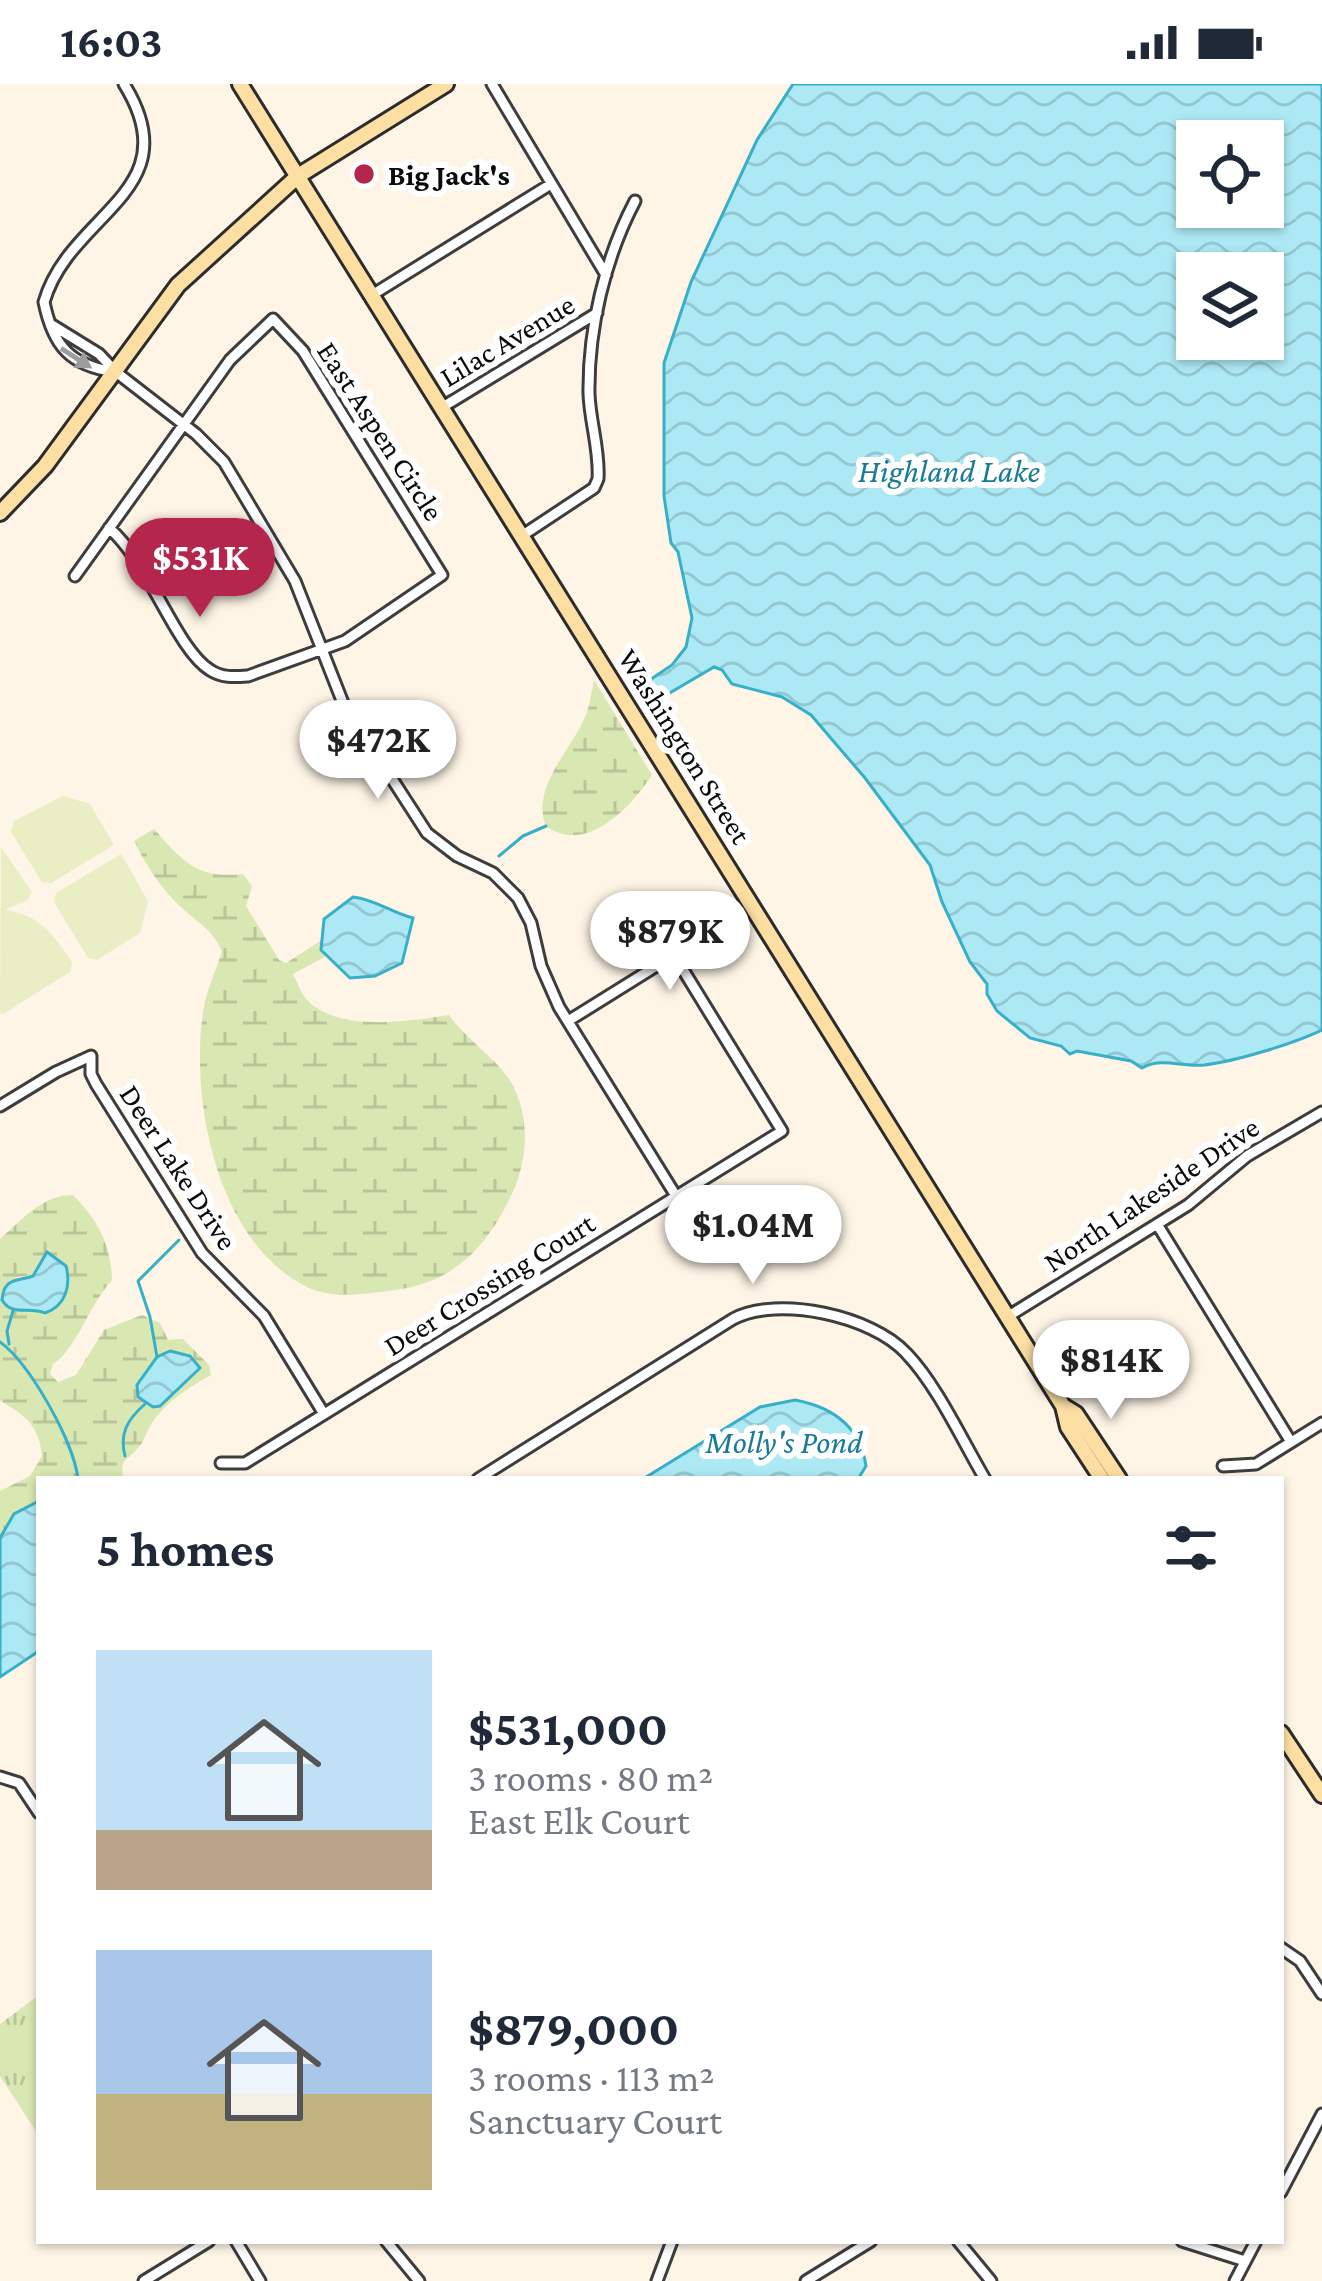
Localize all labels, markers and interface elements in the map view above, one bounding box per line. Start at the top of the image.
text: 16:03 [60,17,163,67]
map controls [1176,120,1284,360]
button: locate [1176,120,1284,228]
place label: Big Jack's [388,158,510,191]
marker: Big Jack's [351,161,377,187]
button: layers [1176,252,1284,360]
street label: Lilac Avenue [434,287,580,393]
street label: East Aspen Circle [310,336,451,527]
one-way arrow [59,346,92,368]
water label: Highland Lake [858,452,1040,489]
pin: $531K [116,518,284,620]
text: $531K [152,535,248,578]
street label: Washington Street [611,643,759,851]
pin: $472K [294,700,462,802]
text: $472K [326,717,430,760]
pin: $879K [586,891,754,993]
text: $879K [617,908,723,951]
street label: Deer Lake Drive [114,1078,244,1256]
street label: North Lakeside Drive [1037,1110,1265,1278]
pin: $1.04M [655,1185,851,1287]
text: $1.04M [692,1202,814,1245]
street label: Deer Crossing Court [378,1205,602,1363]
pin: $814K [1027,1320,1195,1422]
text: $814K [1060,1337,1162,1380]
water label: Molly's Pond [704,1423,864,1460]
icon: filters [1158,1515,1224,1581]
text: 5 homes [96,1520,274,1577]
icon: home [192,1698,336,1842]
text: $531,000 [468,1699,668,1756]
text: 3 rooms · 80 m² [468,1756,713,1799]
text: East Elk Court [468,1799,690,1842]
icon: home [192,1998,336,2142]
text: $879,000 [468,1999,679,2056]
text: 3 rooms · 113 m² [468,2056,715,2099]
text: Sanctuary Court [468,2099,722,2142]

